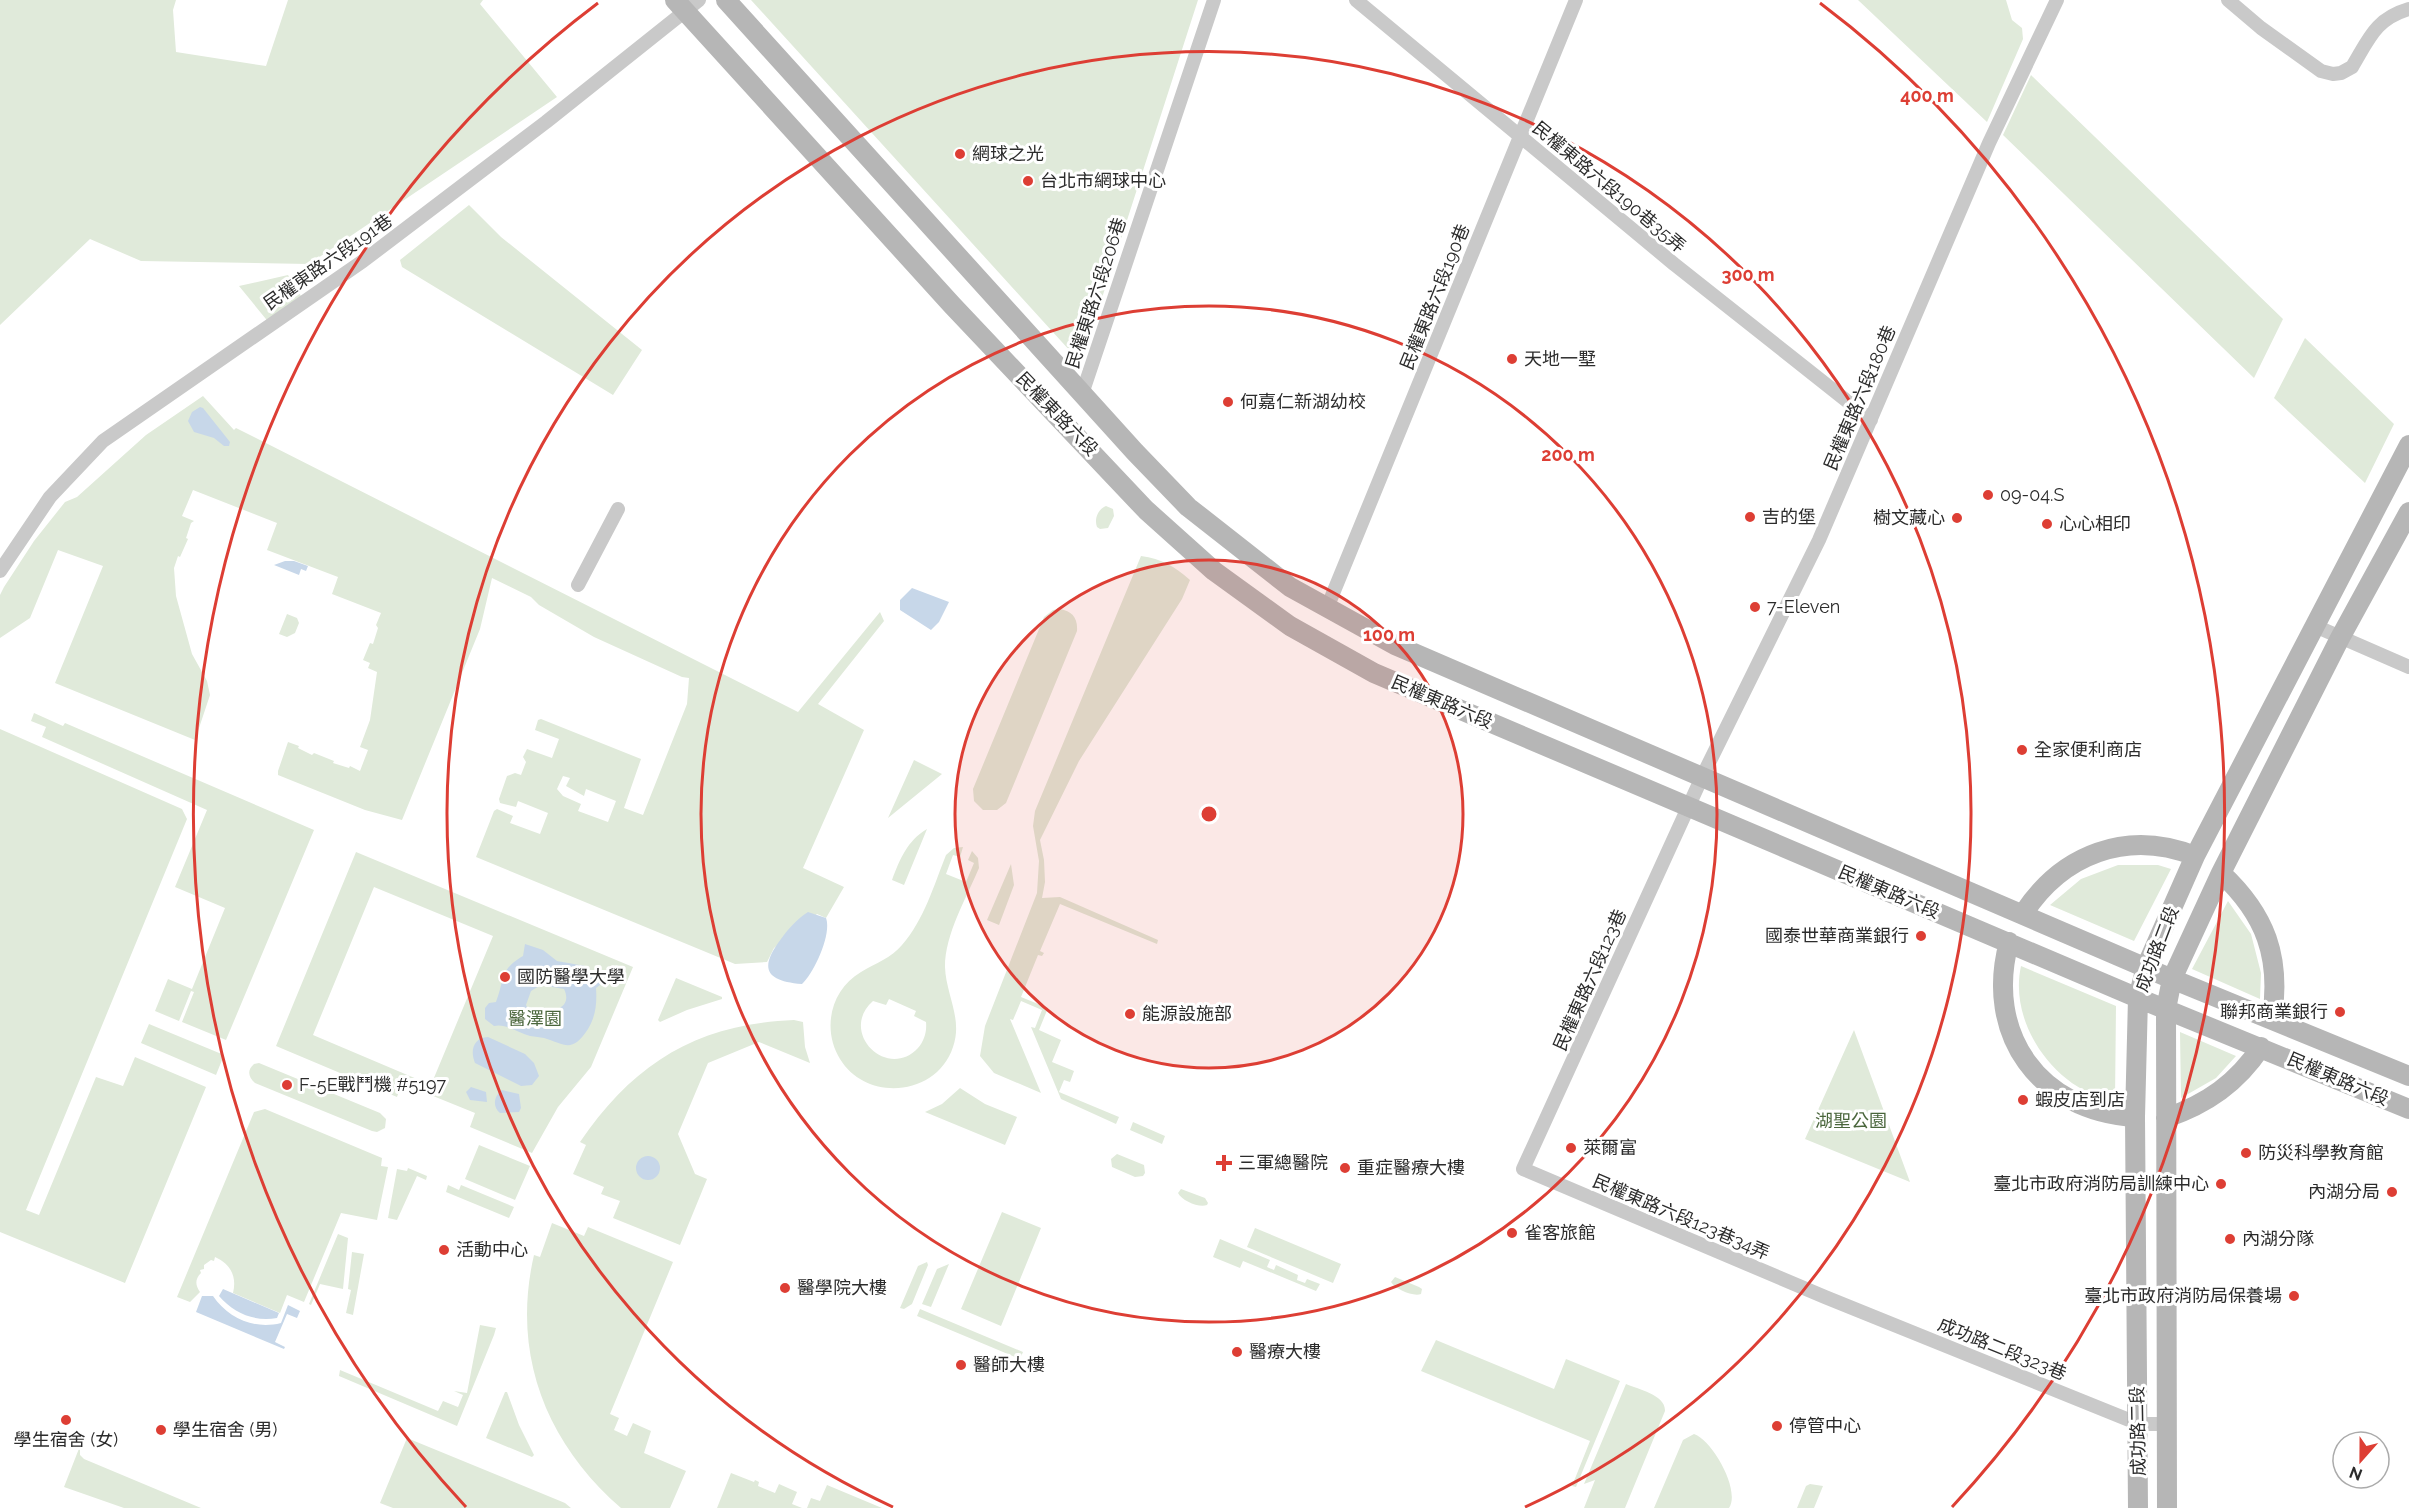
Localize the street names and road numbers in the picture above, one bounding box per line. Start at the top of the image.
street label: 民權東路六段190巷35弄 [1529,117,1690,257]
street label: 民權東路六段191巷 [259,209,396,314]
street label: 民權東路六段206巷 [1061,215,1130,371]
street label: 民權東路六段190巷 [1396,221,1473,373]
street label: 民權東路六段180巷 [1820,322,1900,473]
street label: 民權東路六段 [1012,368,1102,460]
street label: 民權東路六段 [1388,671,1496,732]
street label: 民權東路六段 [1835,861,1943,922]
street label: 成功路二段 [2131,903,2182,995]
street label: 民權東路六段123巷 [1549,906,1630,1054]
street label: 民權東路六段 [2284,1048,2392,1109]
street label: 民權東路六段123巷34弄 [1590,1170,1773,1263]
street label: 成功路二段323巷 [1935,1313,2069,1384]
street label: 成功路二段 [2126,1386,2149,1476]

